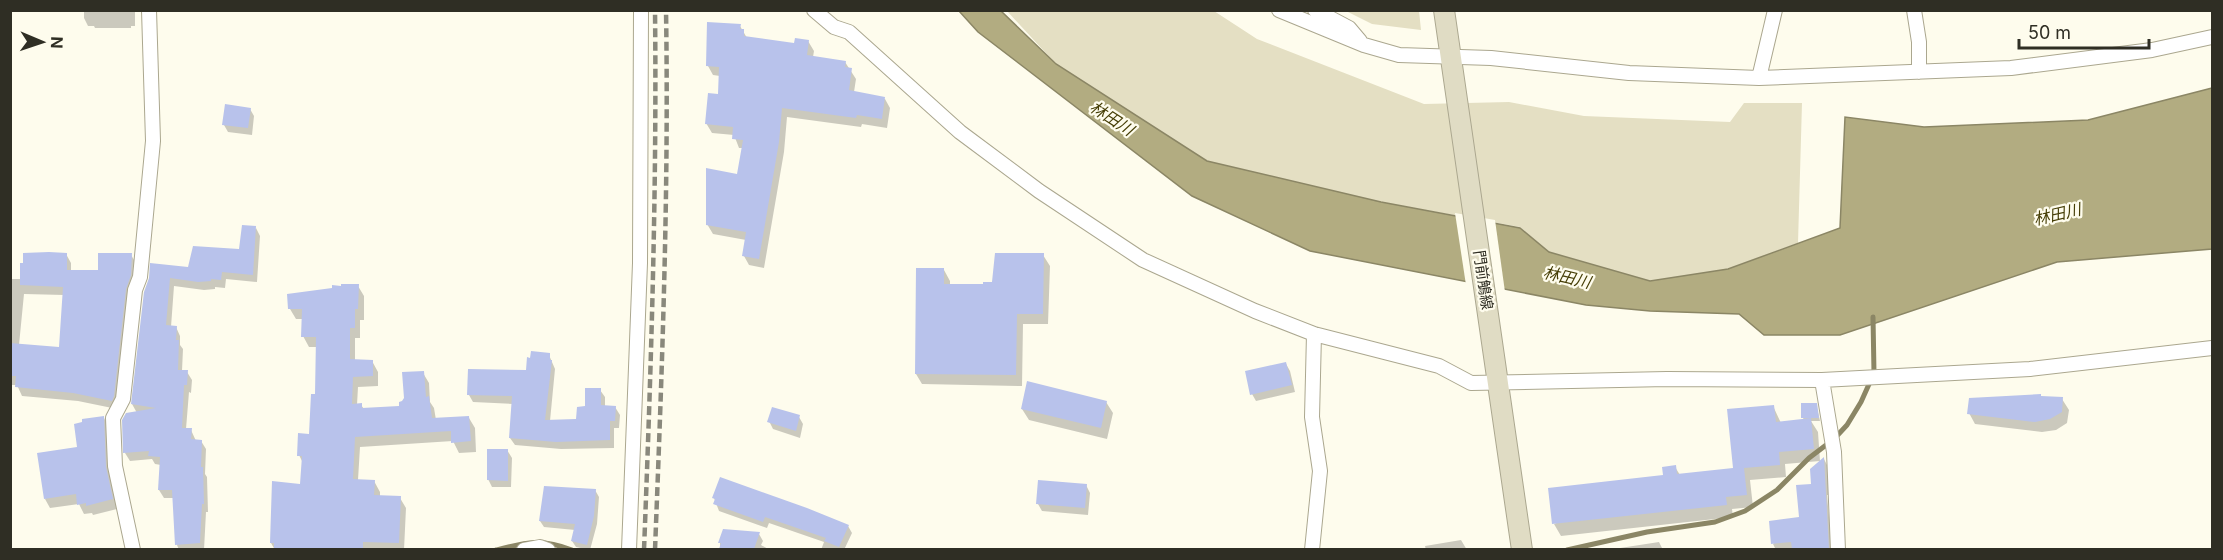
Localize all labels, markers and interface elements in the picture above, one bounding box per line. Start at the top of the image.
north arrow [12,12,72,72]
scale bar [2019,12,2150,50]
text: 50 m [2028,22,2071,43]
text: N [47,36,67,49]
water label: 林田川 [1086,97,1139,141]
water label: 林田川 [2031,198,2085,229]
street label: 門前鵤線 [1470,249,1497,311]
water label: 林田川 [1541,262,1595,293]

